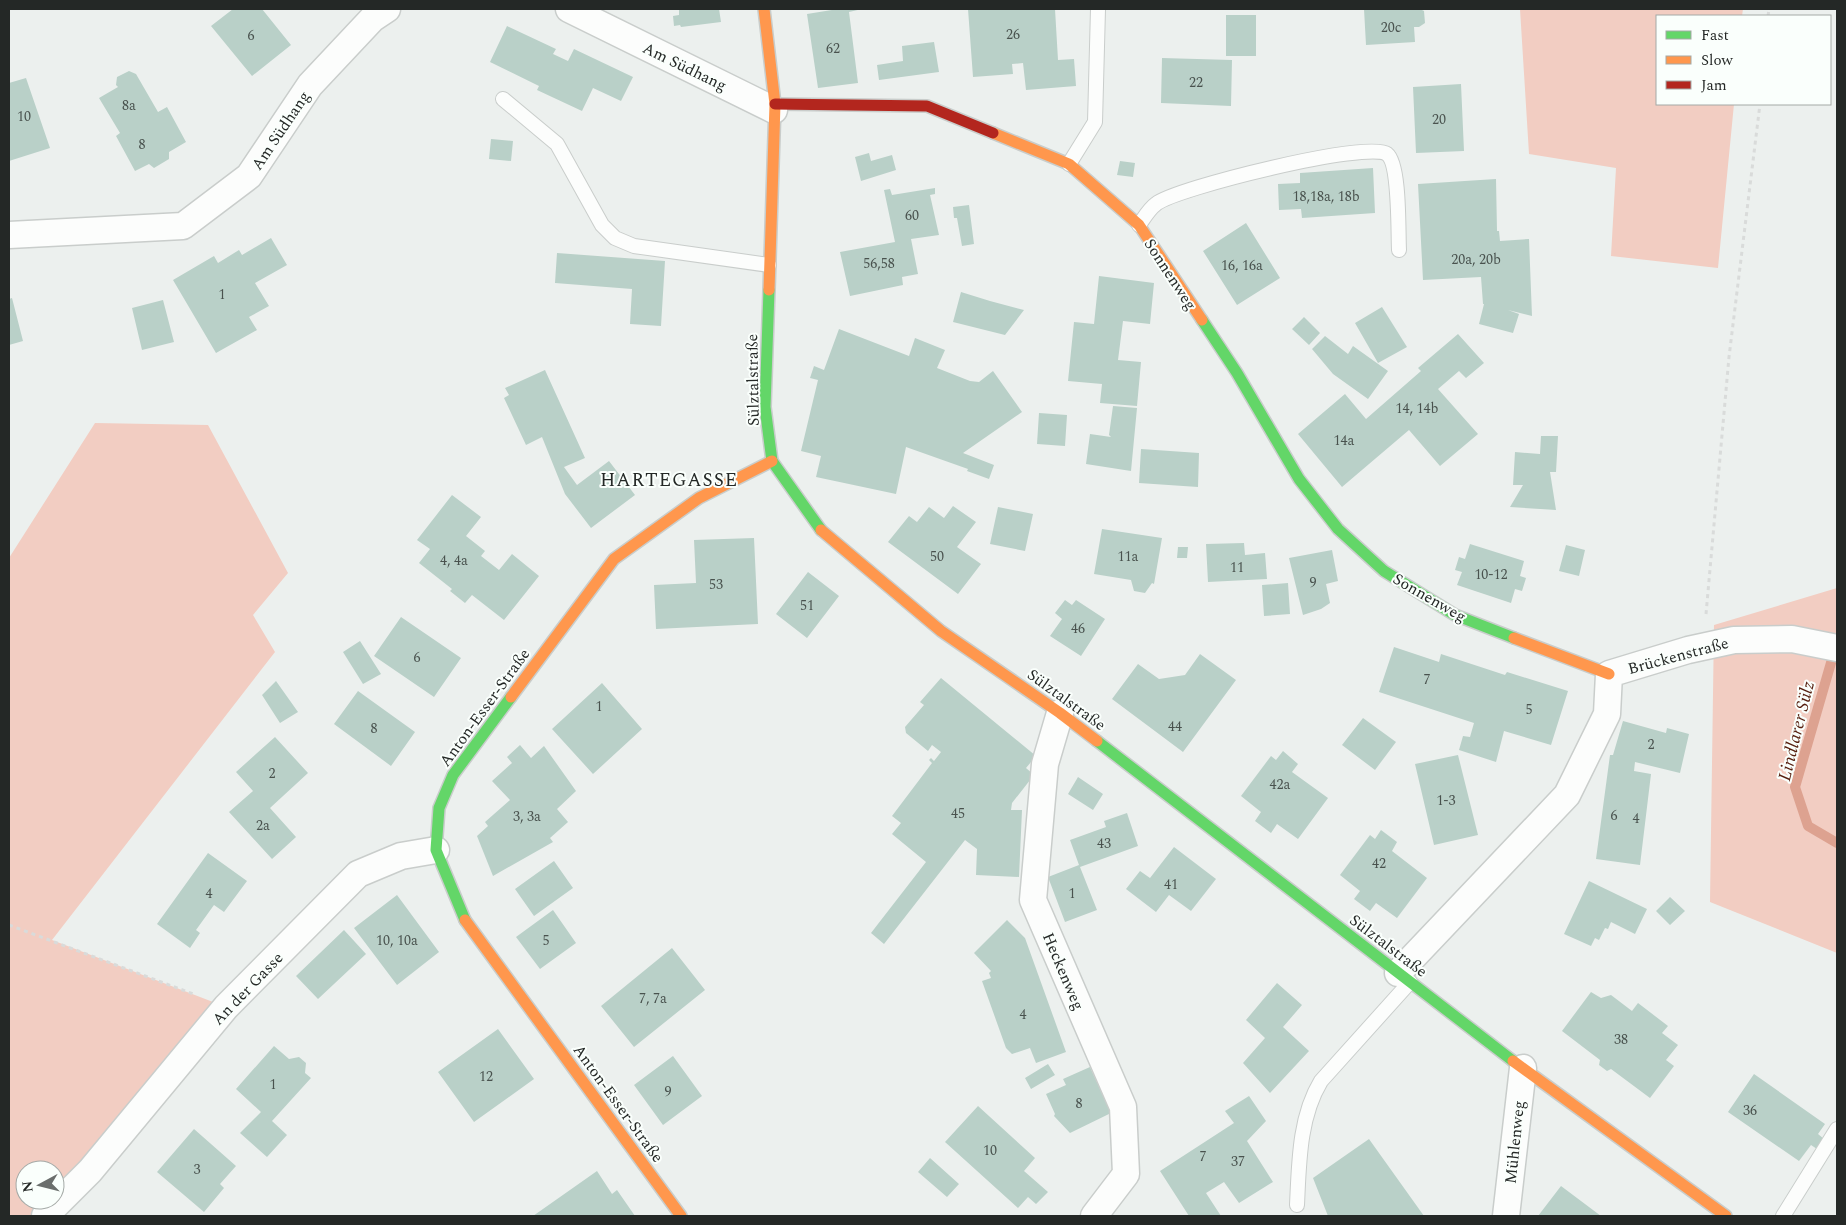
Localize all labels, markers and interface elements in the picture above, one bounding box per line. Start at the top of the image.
legend [1656,15,1831,105]
house number: 20c [1381,17,1402,38]
house number: 26 [1006,24,1020,45]
text: Fast [1701,24,1729,47]
house number: 6 [248,25,255,46]
street label: Am Südhang [638,36,731,98]
house number: 62 [826,38,840,59]
text: Slow [1701,49,1733,72]
house number: 22 [1189,72,1203,93]
text: Jam [1701,74,1727,97]
street label: Am Südhang [245,86,316,175]
house number: 8a [122,95,136,116]
house number: 10 [17,106,31,127]
house number: 20 [1432,109,1446,130]
house number: 8 [139,134,146,155]
house number: 18,18a, 18b [1292,186,1360,207]
house number: 60 [905,205,919,226]
street label: Sonnenweg [1138,234,1202,315]
house number: 20a, 20b [1451,249,1501,270]
house number: 56,58 [863,253,895,274]
house number: 16, 16a [1221,255,1263,276]
house number: 1 [219,284,226,305]
street label: Sülztalstraße [740,334,766,426]
house number: 14, 14b [1396,398,1439,419]
house number: 14a [1334,430,1355,451]
district label: HARTEGASSE [600,466,738,495]
house number: 50 [930,546,944,567]
house number: 11a [1118,546,1139,567]
house number: 4, 4a [440,550,468,571]
house number: 11 [1230,557,1244,578]
house number: 10-12 [1474,564,1508,585]
street label: Sonnenweg [1388,567,1471,629]
house number: 9 [1310,572,1317,593]
house number: 53 [709,574,723,595]
house number: 51 [800,595,814,616]
house number: 46 [1071,618,1085,639]
street label: Brückenstraße [1625,631,1731,681]
street label: Anton-Esser-Straße [434,643,536,772]
house number: 6 [414,647,421,668]
street label: Sülztalstraße [1022,663,1111,737]
house number: 7 [1424,669,1431,690]
water label: Lindlarer Sülz [1771,678,1822,784]
house number: 1 [596,696,603,717]
house number: 5 [1526,699,1533,720]
house number: 44 [1168,716,1182,737]
house number: 8 [371,718,378,739]
house number: 2 [1648,734,1655,755]
house number: 2 [269,763,276,784]
house number: 42a [1270,774,1291,795]
house number: 1-3 [1436,790,1456,811]
house number: 45 [951,803,965,824]
house number: 6 [1611,805,1618,826]
house number: 3, 3a [513,806,541,827]
house number: 4 [1633,808,1640,829]
house number: 2a [256,815,270,836]
house number: 43 [1097,833,1111,854]
house number: 42 [1372,853,1386,874]
house number: 41 [1164,874,1178,895]
house number: 4 [206,883,213,904]
house number: 1 [1069,883,1076,904]
street label: Sülztalstraße [1344,908,1432,983]
street label: Heckenweg [1036,929,1090,1014]
house number: 10, 10a [376,930,418,951]
house number: 5 [543,930,550,951]
street label: An der Gasse [206,947,289,1031]
house number: 7, 7a [639,988,667,1009]
house number: 4 [1020,1004,1027,1025]
house number: 38 [1614,1029,1628,1050]
street label: Anton-Esser-Straße [567,1039,669,1168]
house number: 12 [479,1066,493,1087]
house number: 1 [270,1074,277,1095]
house number: 9 [665,1081,672,1102]
house number: 8 [1076,1093,1083,1114]
street label: Mühlenweg [1499,1099,1531,1185]
house number: 36 [1743,1100,1757,1121]
house number: 10 [983,1140,997,1161]
house number: 7 [1200,1146,1207,1167]
house number: 37 [1231,1151,1245,1172]
house number: 3 [194,1159,201,1180]
north arrow [15,1160,65,1210]
text: N [16,1180,39,1193]

